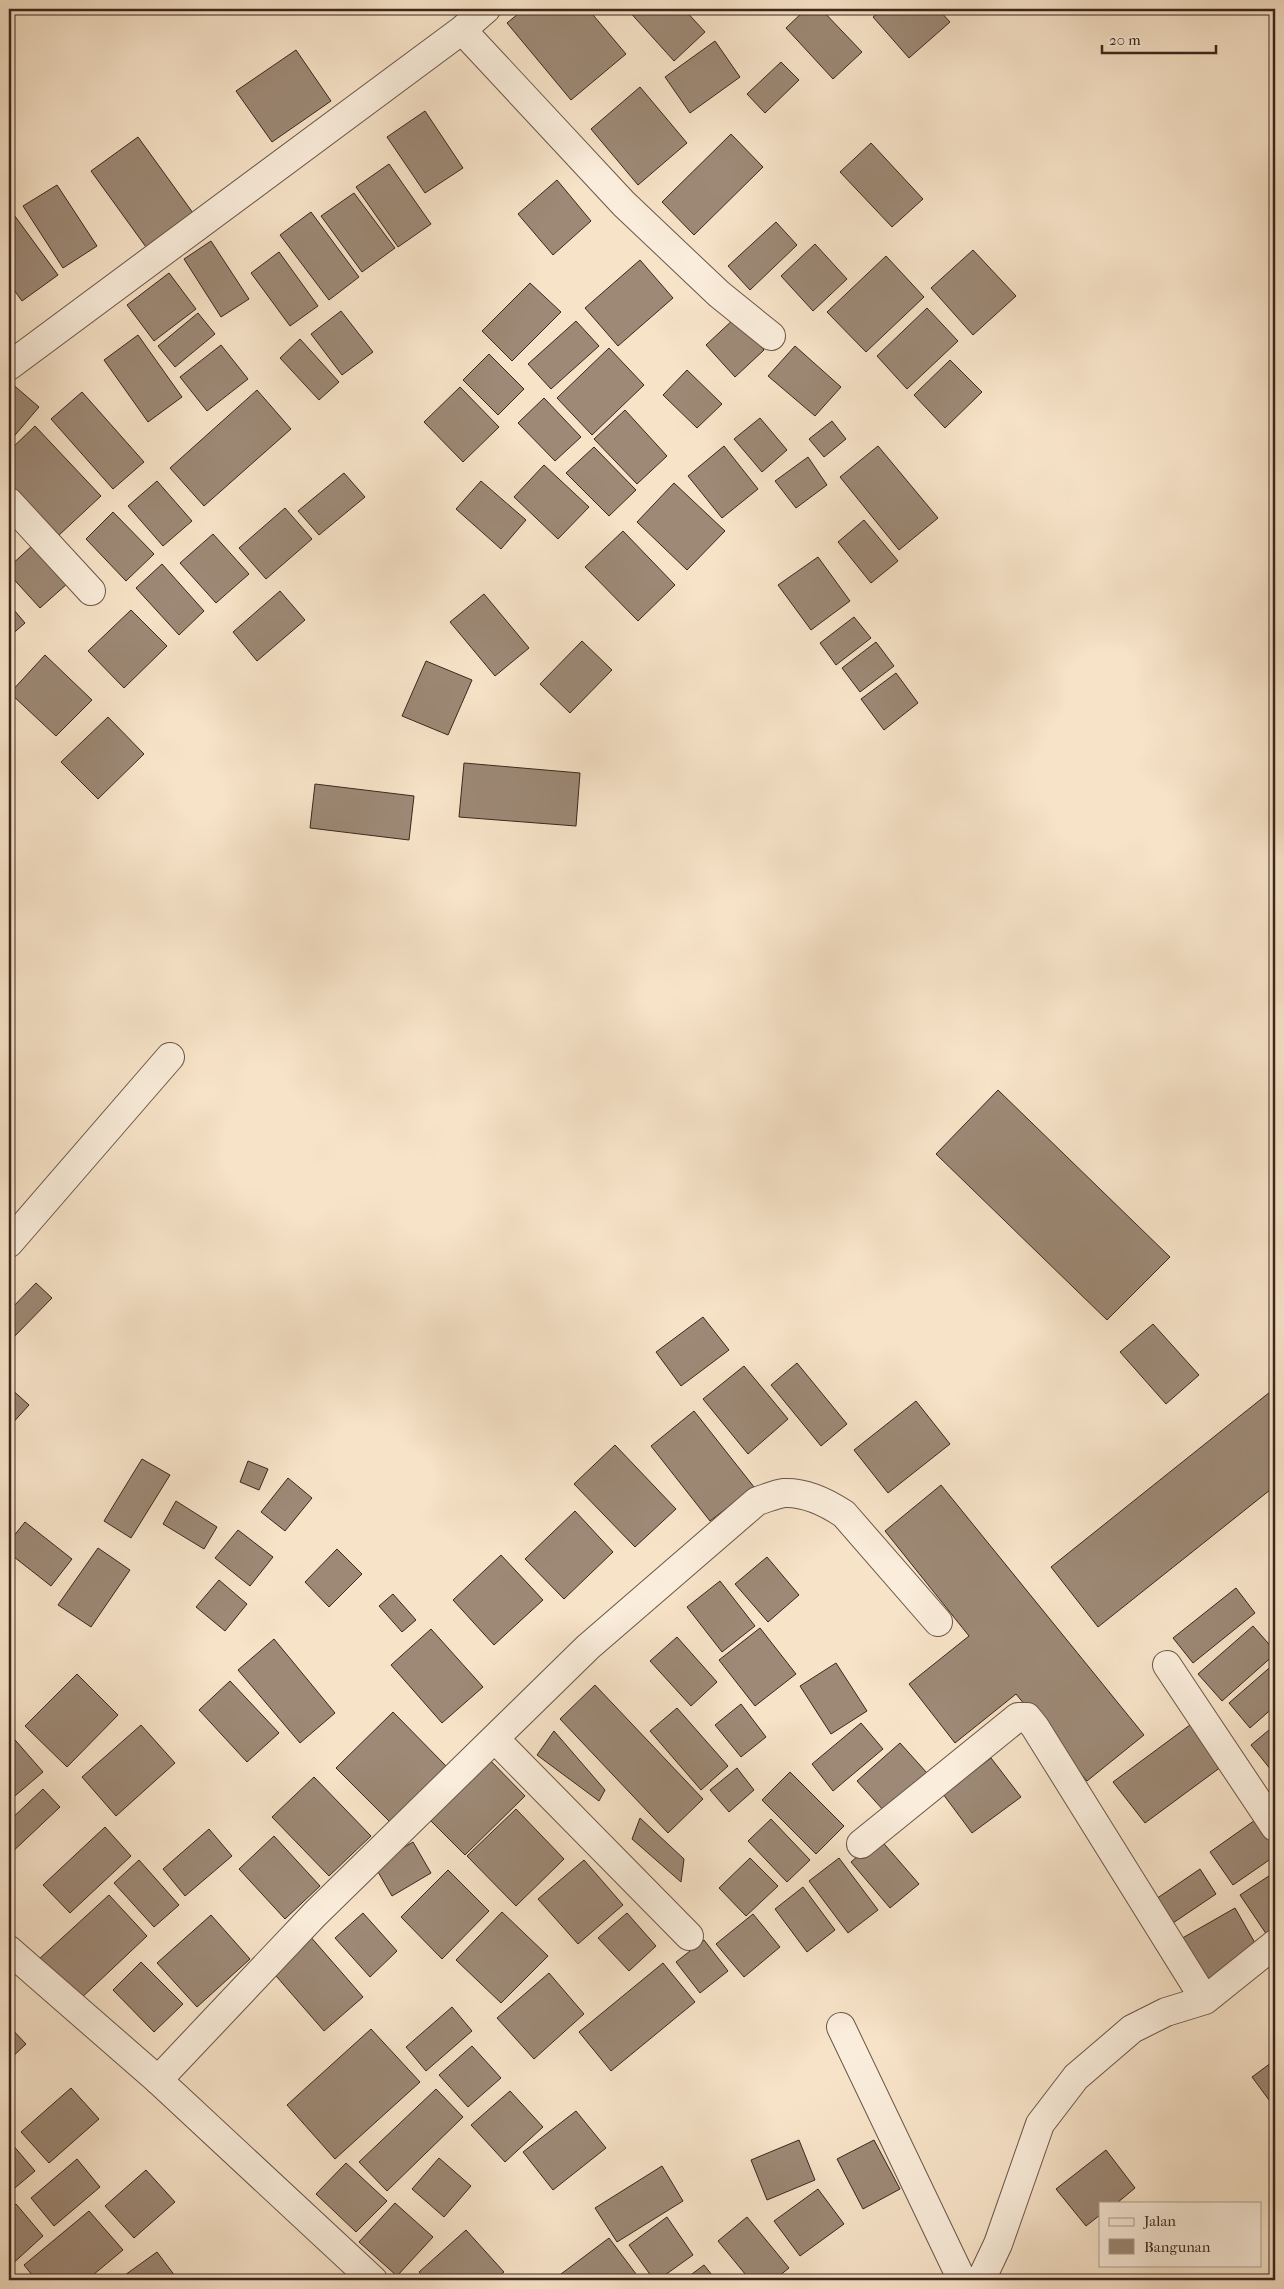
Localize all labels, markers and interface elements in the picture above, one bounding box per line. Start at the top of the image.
scale bar [1102,22,1215,54]
text: 20 m [1109,31,1141,49]
legend [1099,2202,1262,2266]
text: Jalan [1143,2212,1176,2230]
text: Bangunan [1144,2238,1211,2256]

